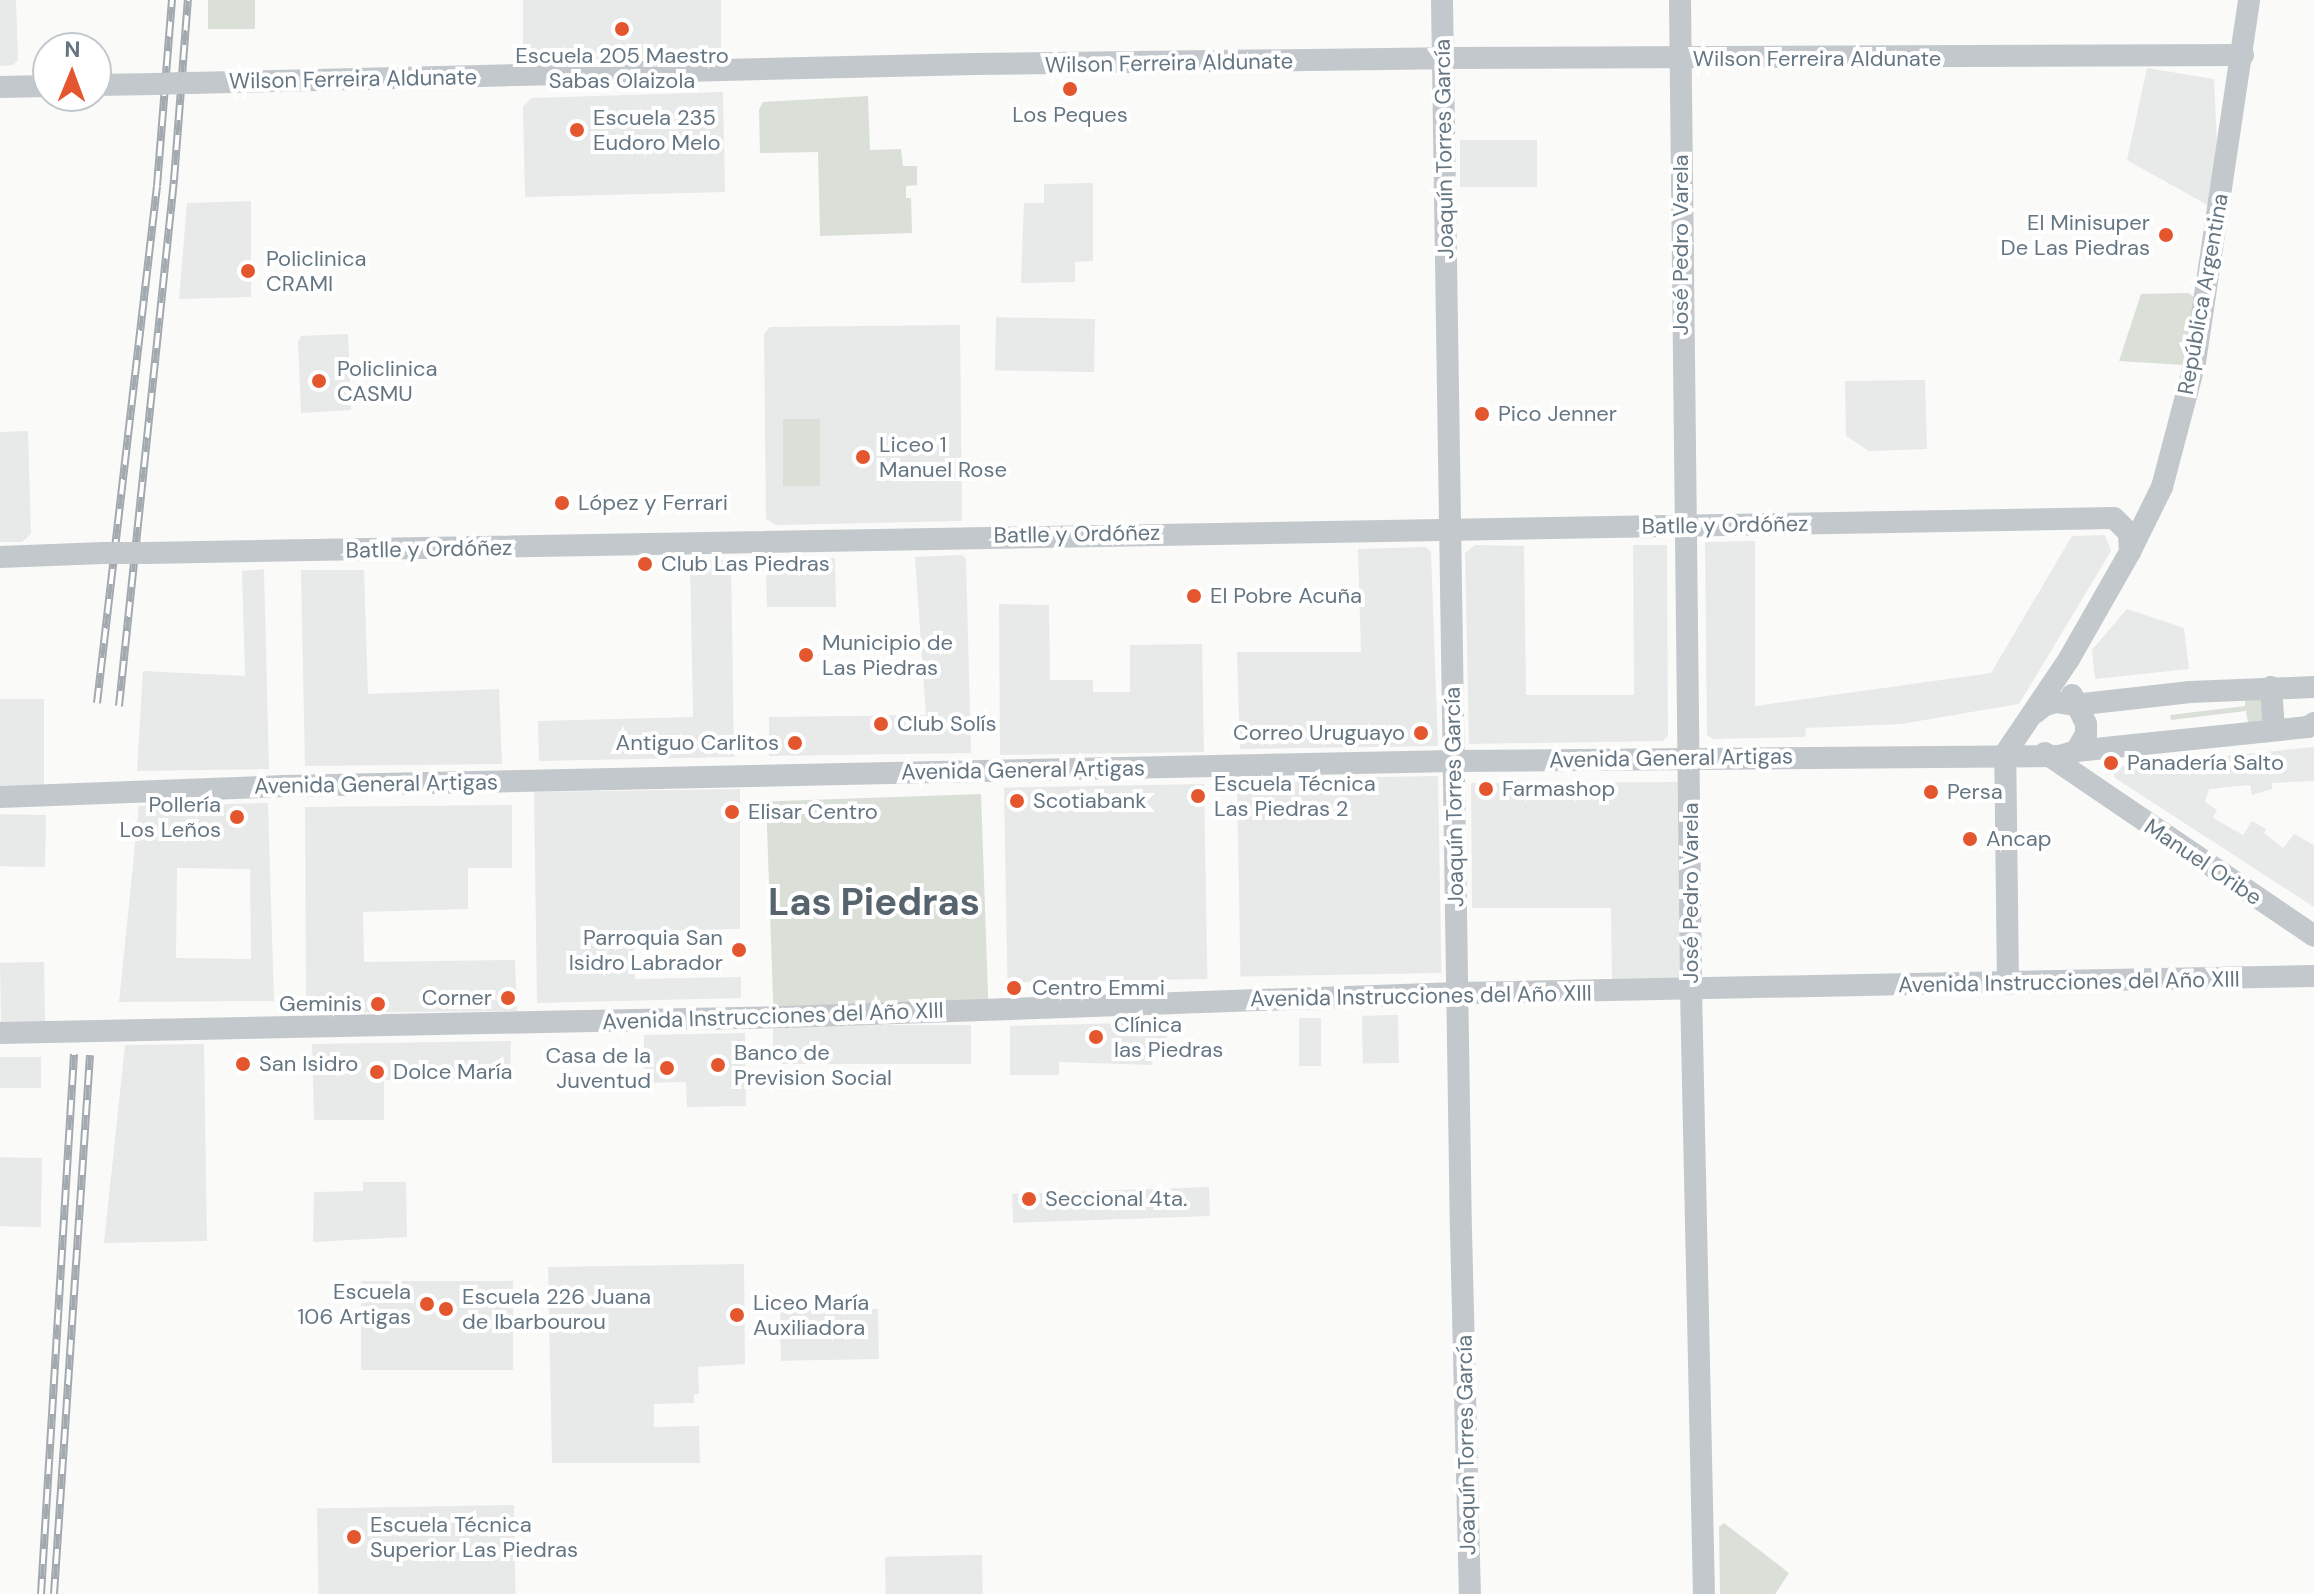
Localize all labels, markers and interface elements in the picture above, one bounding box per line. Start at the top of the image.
marker: Escuela 205 Maestro Sabas Olaizola [613,20,631,38]
north arrow [32,32,112,112]
text: N [64,35,81,64]
street label: Joaquín Torres García [1429,39,1459,259]
place label: Escuela 205 Maestro Sabas Olaizola [515,42,729,94]
street label: Wilson Ferreira Aldunate [1693,46,1941,72]
street label: Wilson Ferreira Aldunate [1045,48,1293,78]
street label: Wilson Ferreira Aldunate [229,64,477,94]
marker: Los Peques [1061,80,1079,98]
place label: Los Peques [1012,102,1128,128]
place label: Escuela 235 Eudoro Melo [593,104,720,156]
marker: Escuela 235 Eudoro Melo [568,121,586,139]
street label: José Pedro Varela [1668,154,1694,336]
street label: República Argentina [2172,191,2234,397]
place label: El Minisuper De Las Piedras [2001,209,2150,260]
marker: El Minisuper De Las Piedras [2157,226,2175,244]
place label: Policlinica CRAMI [266,245,367,296]
marker: Policlinica CRAMI [237,260,259,282]
place label: Policlinica CASMU [337,355,438,406]
marker: Policlinica CASMU [308,370,330,392]
place label: Pico Jenner [1498,401,1617,427]
marker: Pico Jenner [1473,405,1491,423]
place label: Liceo 1 Manuel Rose [879,431,1007,482]
marker: Liceo 1 Manuel Rose [854,448,872,466]
place label: López y Ferrari [578,490,728,516]
marker: López y Ferrari [553,494,571,512]
street label: Batlle y Ordóñez [1641,510,1809,540]
street label: Batlle y Ordóñez [993,519,1161,549]
street label: Batlle y Ordóñez [345,534,513,564]
place label: Club Las Piedras [661,551,830,577]
marker: Club Las Piedras [636,555,654,573]
place label: El Pobre Acuña [1210,583,1362,609]
marker: El Pobre Acuña [1185,587,1203,605]
place label: Municipio de Las Piedras [822,629,953,680]
marker: Municipio de Las Piedras [797,646,815,664]
street label: Joaquín Torres García [1439,687,1469,907]
place label: Club Solís [897,711,997,737]
marker: Club Solís [872,715,890,733]
place label: Correo Uruguayo [1233,720,1405,746]
marker: Correo Uruguayo [1412,724,1430,742]
place label: Antiguo Carlitos [616,730,779,756]
marker: Antiguo Carlitos [786,734,804,752]
street label: Avenida General Artigas [1549,743,1793,773]
place label: Panadería Salto [2127,750,2284,776]
marker: Panadería Salto [2102,754,2120,772]
street label: Avenida General Artigas [901,755,1145,785]
street label: Avenida General Artigas [254,769,498,799]
place label: Escuela Técnica Las Piedras 2 [1214,770,1376,822]
place label: Farmashop [1502,776,1615,802]
place label: Persa [1947,779,2003,805]
marker: Farmashop [1477,780,1495,798]
marker: Persa [1922,783,1940,801]
marker: Escuela Técnica Las Piedras 2 [1189,787,1207,805]
place label: Scotiabank [1033,788,1146,814]
place label: Pollería Los Leños [120,791,221,842]
marker: Scotiabank [1008,792,1026,810]
place label: Elisar Centro [748,799,878,825]
street label: José Pedro Varela [1678,802,1704,984]
marker: Elisar Centro [723,803,741,821]
marker: Pollería Los Leños [228,808,246,826]
street label: Manuel Oribe [2139,813,2267,911]
place label: Ancap [1986,826,2052,852]
marker: Ancap [1961,830,1979,848]
district label: Las Piedras [768,880,980,926]
place label: Parroquia San Isidro Labrador [569,924,723,976]
marker: Parroquia San Isidro Labrador [730,941,748,959]
street label: Avenida Instrucciones del Año XIII [1898,966,2240,998]
place label: Centro Emmi [1032,975,1165,1001]
marker: Centro Emmi [1003,977,1025,999]
street label: Avenida Instrucciones del Año XIII [1250,980,1592,1012]
place label: Corner [422,985,492,1011]
marker: Corner [499,989,517,1007]
place label: Geminis [279,991,362,1017]
marker: Geminis [369,995,387,1013]
street label: Avenida Instrucciones del Año XIII [602,997,944,1035]
place label: Clínica las Piedras [1114,1011,1223,1062]
marker: Clínica las Piedras [1085,1026,1107,1048]
place label: Banco de Prevision Social [734,1039,892,1090]
place label: Casa de la Juventud [545,1042,651,1094]
place label: San Isidro [259,1051,358,1077]
marker: San Isidro [234,1055,252,1073]
marker: Banco de Prevision Social [709,1056,727,1074]
place label: Dolce María [393,1059,513,1085]
marker: Casa de la Juventud [658,1059,676,1077]
marker: Dolce María [368,1063,386,1081]
place label: Seccional 4ta. [1045,1186,1187,1212]
marker: Seccional 4ta. [1020,1190,1038,1208]
place label: Escuela 106 Artigas [297,1278,411,1330]
place label: Escuela 226 Juana de Ibarbourou [462,1283,651,1334]
place label: Liceo María Auxiliadora [753,1289,869,1340]
marker: Escuela 106 Artigas [418,1295,436,1313]
marker: Escuela 226 Juana de Ibarbourou [437,1300,455,1318]
marker: Liceo María Auxiliadora [728,1306,746,1324]
street label: Joaquín Torres García [1451,1335,1481,1555]
place label: Escuela Técnica Superior Las Piedras [370,1511,578,1562]
marker: Escuela Técnica Superior Las Piedras [345,1528,363,1546]

